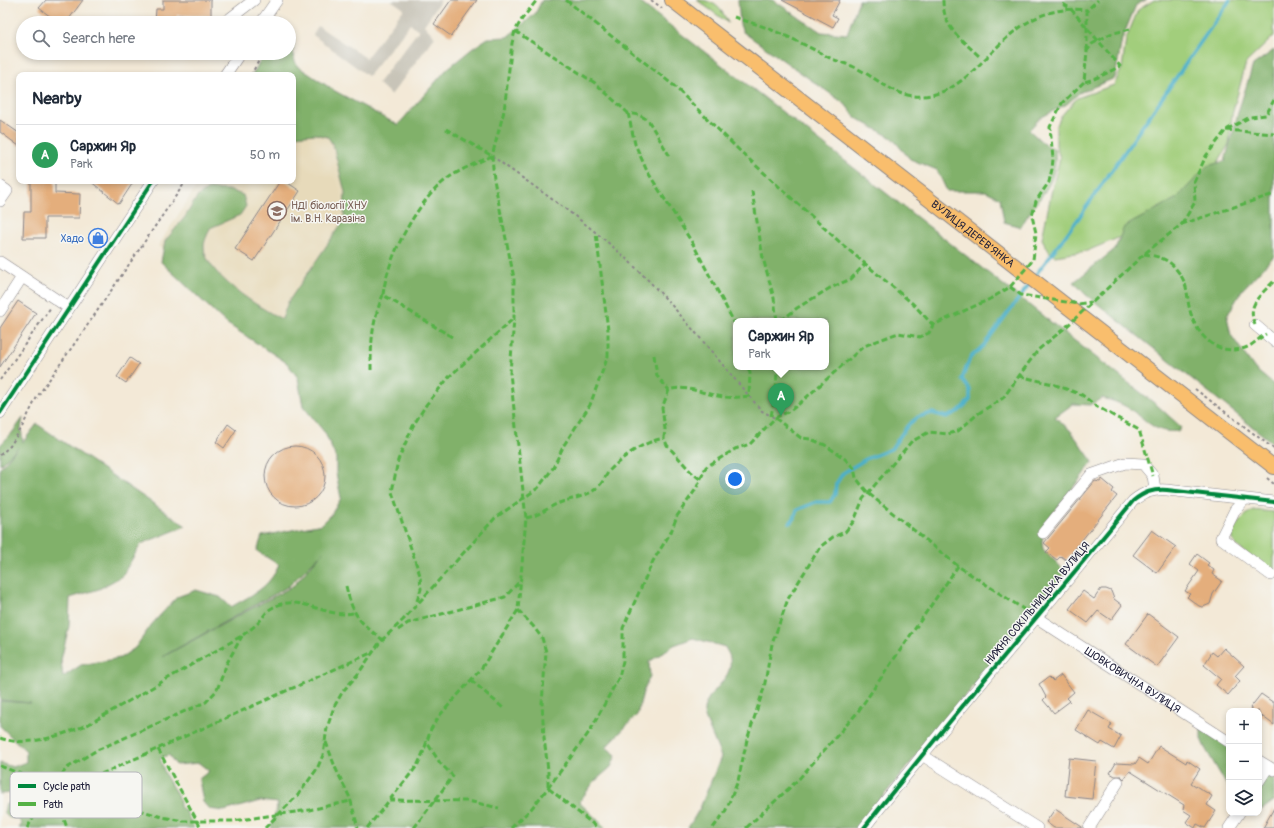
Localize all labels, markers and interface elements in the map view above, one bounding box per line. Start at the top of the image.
search box [16,16,296,60]
icon: search [30,27,52,49]
text: Search here [62,29,135,48]
text: Nearby [32,88,81,109]
text: Саржин Яр [70,137,136,156]
text: A [41,147,49,163]
text: 50 m [250,147,280,163]
text: Park [70,156,93,172]
street label: ВУЛИЦЯ ДЕРЕВ’ЯНКА [929,198,1017,270]
place label: НДІ біології ХНУ ім. В.Н. Каразіна [291,199,368,225]
school or university icon: НДІ біології ХНУ ім. В.Н. Каразіна [266,200,288,222]
shop icon: Хадо [87,227,109,249]
place label: Хадо [60,232,84,245]
popup [733,318,829,370]
text: Саржин Яр [748,327,814,346]
text: Park [748,346,771,362]
pin: A [768,383,794,416]
your location [725,469,745,489]
street label: НИЖНЯ СОКІЛЬНИЦЬКА ВУЛИЦЯ [982,539,1093,667]
street label: ШОВКОВИЧНА ВУЛИЦЯ [1082,644,1183,716]
map controls [1226,708,1262,816]
button: + [1226,708,1262,744]
button: − [1226,744,1262,780]
legend [10,772,142,818]
text: Cycle path [43,780,90,793]
button: layers [1226,780,1262,816]
text: Path [43,798,63,811]

